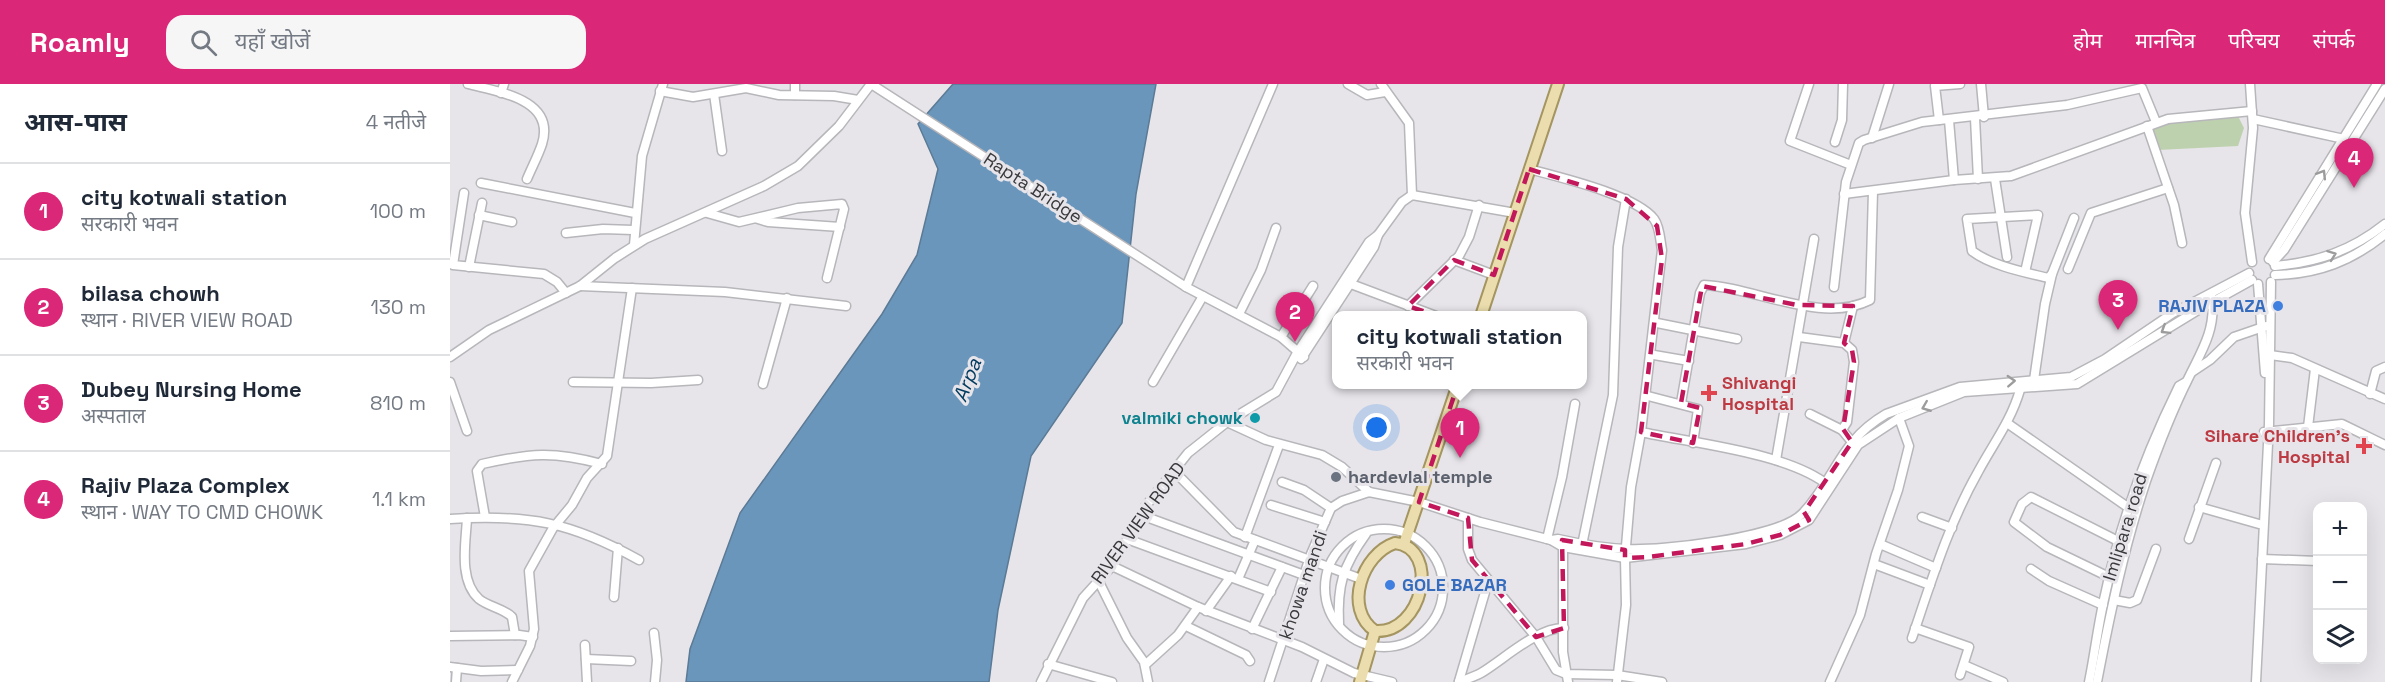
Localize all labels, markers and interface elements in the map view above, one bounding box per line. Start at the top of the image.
search box [166,15,586,69]
text: Roamly [30,24,130,60]
icon: search [187,26,220,59]
text: यहाँ खोजें [235,27,310,55]
text: होम [2073,27,2102,54]
text: मानचित्र [2135,27,2195,54]
text: परिचय [2228,27,2280,54]
text: संपर्क [2313,27,2355,54]
text: आस-पास [24,105,127,139]
text: 4 नतीजे [366,109,426,135]
pin: 4 [2334,138,2374,188]
street label: Rapta Bridge [980,147,1087,228]
one-way arrow [2315,170,2326,181]
text: city kotwali station [81,183,287,211]
text: 1 [39,198,48,224]
text: 100 m [370,198,426,224]
text: सरकारी भवन [81,211,178,237]
one-way arrow [2326,250,2337,263]
text: bilasa chowh [81,279,220,307]
pin: 3 [2098,280,2138,330]
pin: 2 [1276,292,1314,342]
text: 2 [38,294,49,320]
text: 130 m [370,294,426,320]
place label: RAJIV PLAZA [2158,294,2267,317]
marker: RAJIV PLAZA [2271,299,2285,313]
text: स्थान · RIVER VIEW ROAD [81,307,293,333]
popup [1332,311,1587,389]
text: city kotwali station [1356,322,1563,350]
one-way arrow [2161,323,2172,334]
text: सरकारी भवन [1356,350,1453,376]
water label: Arpa [947,354,987,405]
place label: Shivangi Hospital [1722,371,1796,415]
one-way arrow [2007,374,2016,387]
text: Dubey Nursing Home [81,375,302,403]
marker: Shivangi Hospital [1700,384,1718,402]
text: 3 [37,390,50,416]
text: 810 m [370,390,426,416]
one-way arrow [1921,400,1932,412]
text: अस्पताल [81,403,146,429]
place label: valmiki chowk [1122,406,1243,429]
pin: 1 [1440,408,1480,458]
marker: valmiki chowk [1248,411,1262,425]
your location [1362,413,1391,442]
place label: Sihare Children's Hospital [2205,424,2350,468]
marker: Sihare Children's Hospital [2355,437,2373,455]
street label: RIVER VIEW ROAD [1086,457,1190,588]
place label: hardevlal temple [1348,465,1493,488]
marker: hardevlal temple [1329,470,1343,484]
street label: Imlipara road [2097,470,2152,583]
text: Rajiv Plaza Complex [81,471,290,499]
text: 4 [37,486,50,512]
text: 1.1 km [372,486,426,512]
text: स्थान · WAY TO CMD CHOWK [81,499,323,525]
map controls [2313,502,2367,664]
button: + [2313,502,2367,556]
street label: khowa mandi [1273,527,1332,642]
button: − [2313,556,2367,610]
place label: GOLE BAZAR [1402,573,1507,596]
marker: GOLE BAZAR [1383,578,1397,592]
button: layers [2313,610,2367,664]

